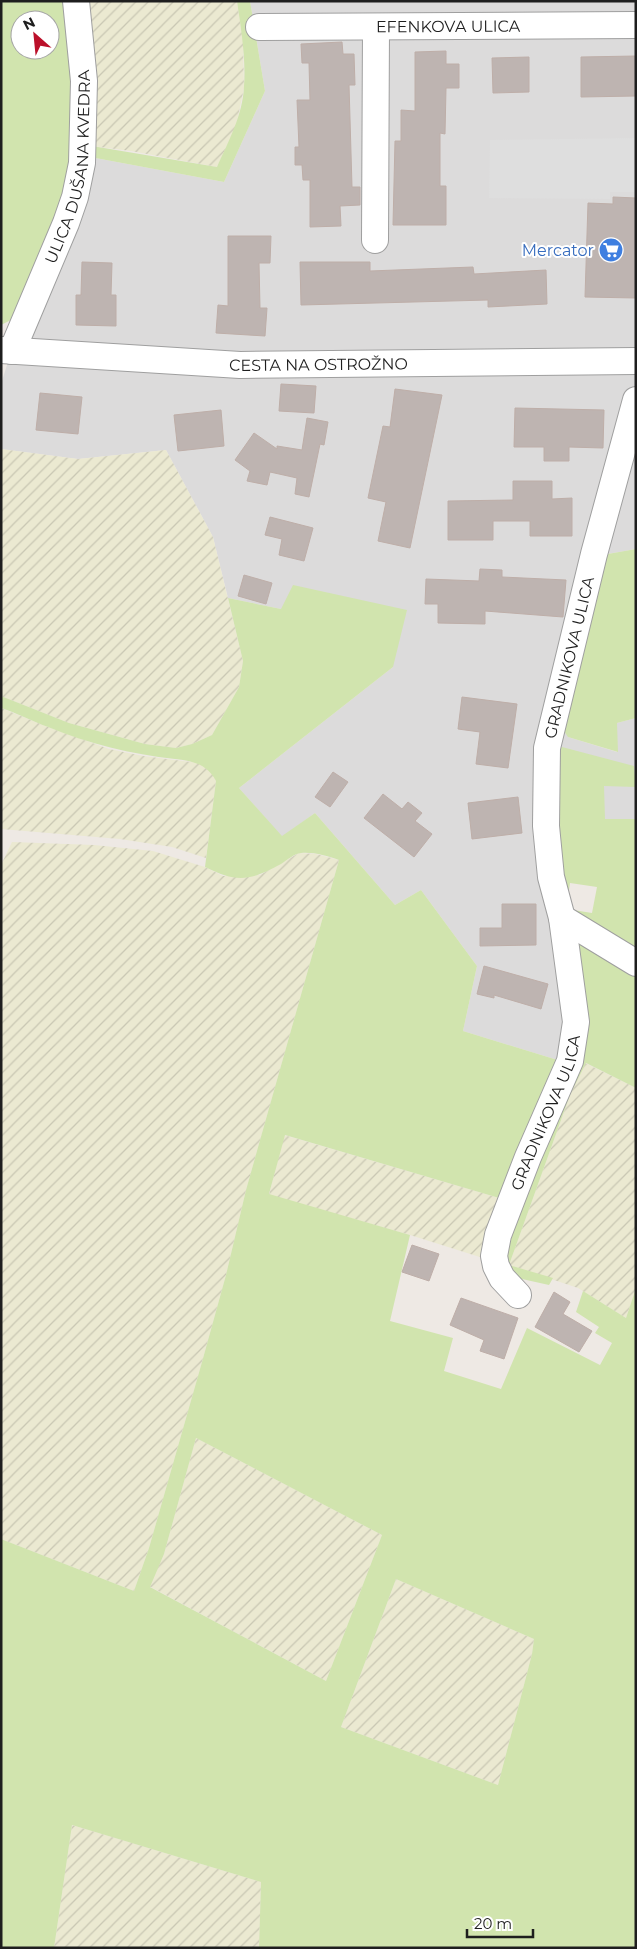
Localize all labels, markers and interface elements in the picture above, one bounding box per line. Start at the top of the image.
north arrow [10,10,60,60]
text: N [20,13,38,34]
street label: EFENKOVA ULICA [376,16,521,36]
street label: ULICA DUŠANA KVEDRA [40,69,94,266]
supermarket icon: Mercator [598,237,624,263]
place label: Mercator [522,241,594,260]
street label: CESTA NA OSTROŽNO [229,354,408,375]
street label: GRADNIKOVA ULICA [540,574,598,740]
street label: GRADNIKOVA ULICA [507,1033,583,1193]
scale bar [467,1906,533,1938]
text: 20 m [474,1914,512,1933]

